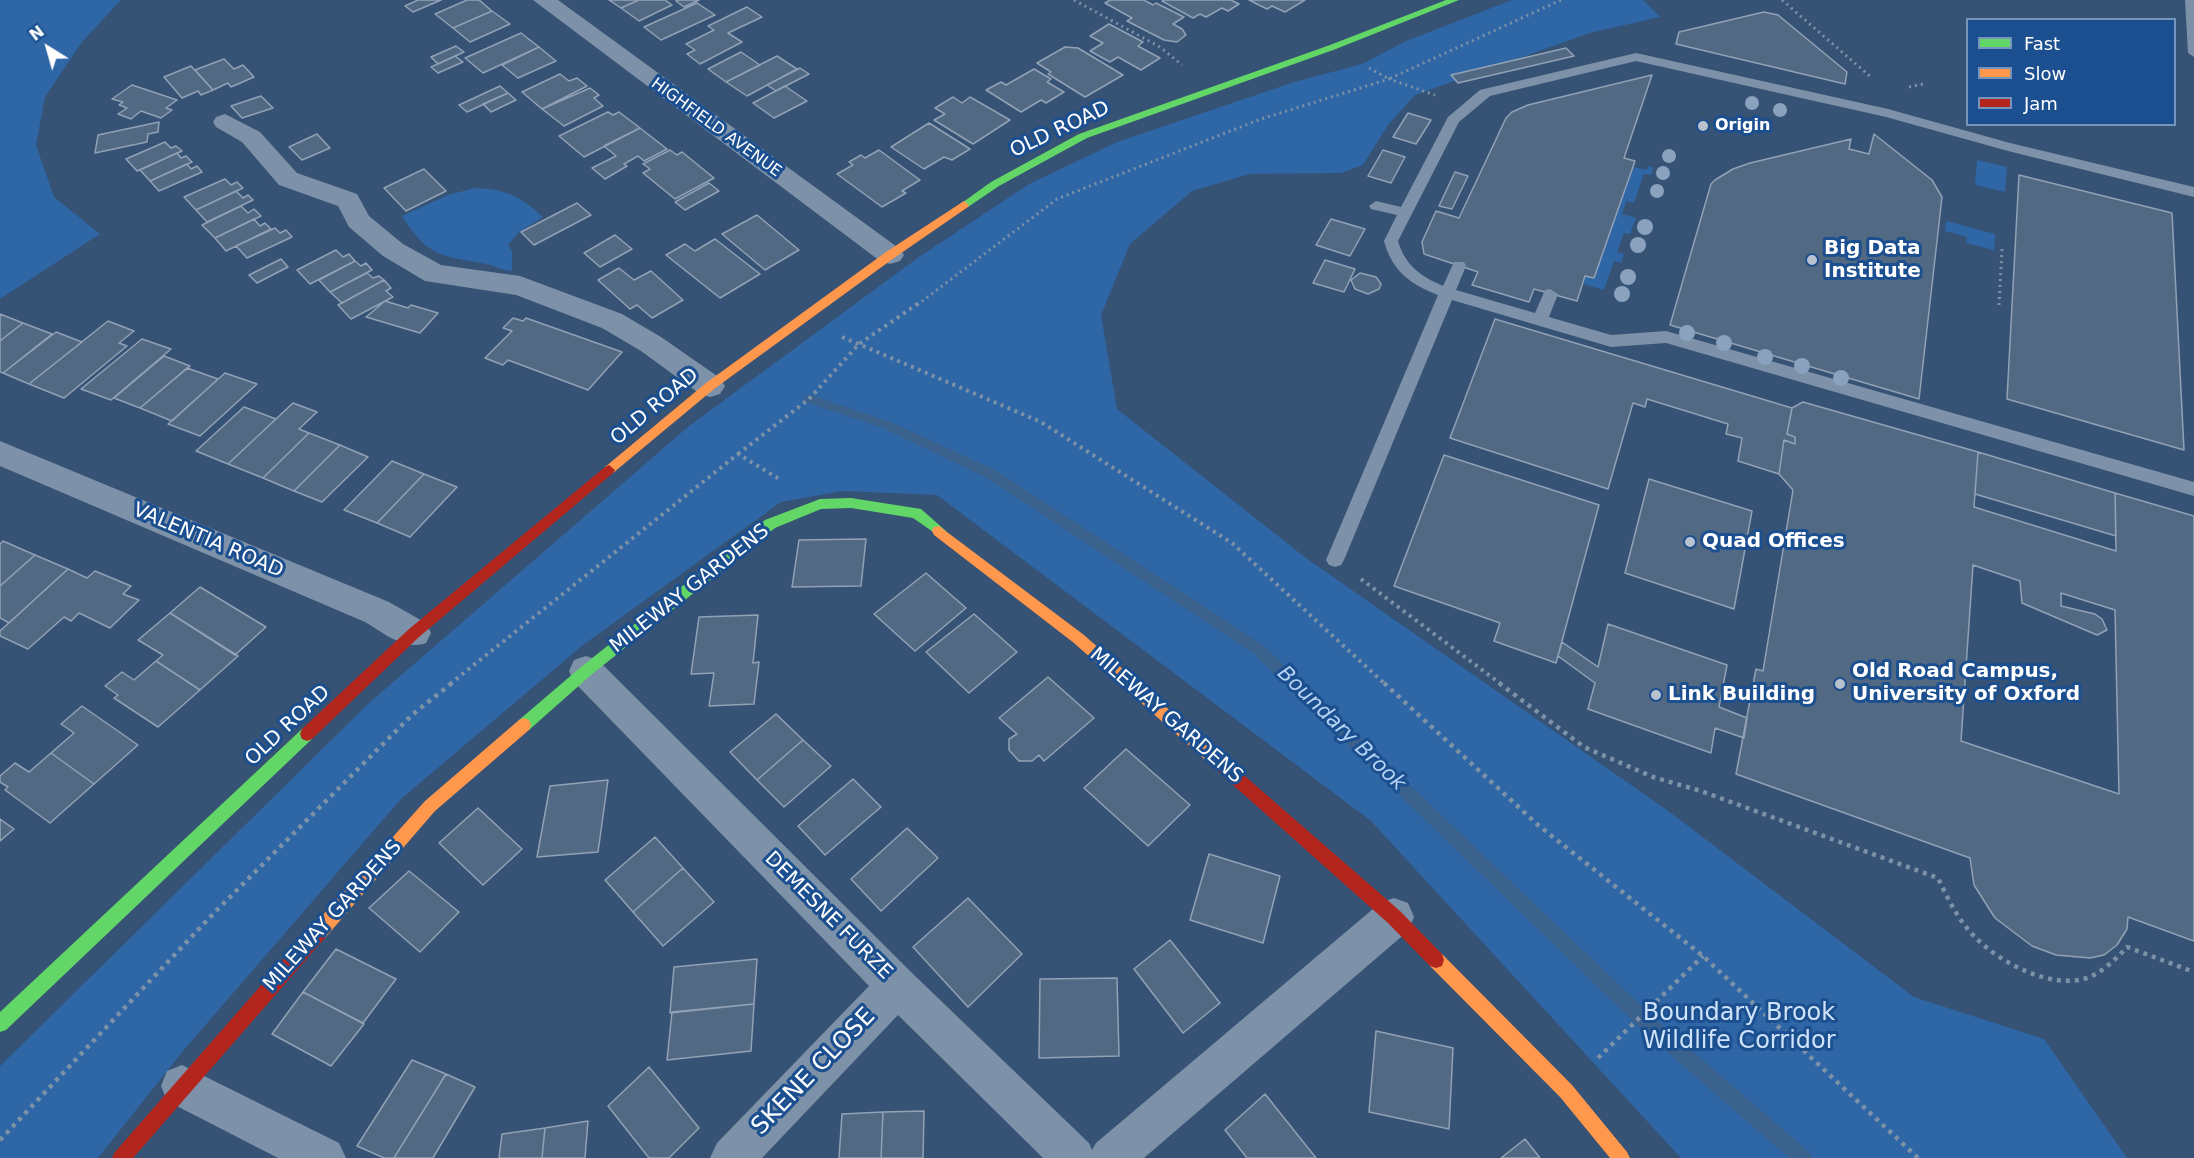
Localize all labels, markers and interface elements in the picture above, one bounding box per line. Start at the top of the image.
north arrow [18,18,78,78]
legend [1966,18,2176,126]
text: N [26,22,48,45]
text: Fast [2024,33,2060,54]
text: Slow [2024,63,2066,84]
street label: HIGHFIELD AVENUE [647,74,785,182]
text: Jam [2024,93,2058,114]
street label: OLD ROAD [1006,97,1114,163]
place label: Origin [1715,116,1770,136]
marker: Origin [1696,119,1710,133]
place label: Big Data Institute [1824,237,1921,284]
marker: Big Data Institute [1805,253,1819,267]
street label: OLD ROAD [606,363,704,451]
street label: VALENTIA ROAD [129,498,287,584]
street label: MILEWAY GARDENS [606,519,774,659]
place label: Quad Offices [1702,530,1845,554]
marker: Quad Offices [1683,535,1697,549]
street label: MILEWAY GARDENS [1085,643,1247,789]
place label: Old Road Campus, University of Oxford [1852,660,2080,707]
water label: Boundary Brook [1272,661,1410,797]
marker: Old Road Campus, University of Oxford [1833,677,1847,691]
street label: OLD ROAD [241,681,335,771]
place label: Link Building [1668,683,1815,707]
marker: Link Building [1649,688,1663,702]
street label: MILEWAY GARDENS [259,835,407,997]
street label: DEMESNE FURZE [759,847,897,985]
park label: Boundary Brook Wildlife Corridor [1642,1000,1836,1056]
street label: SKENE CLOSE [746,1002,882,1142]

